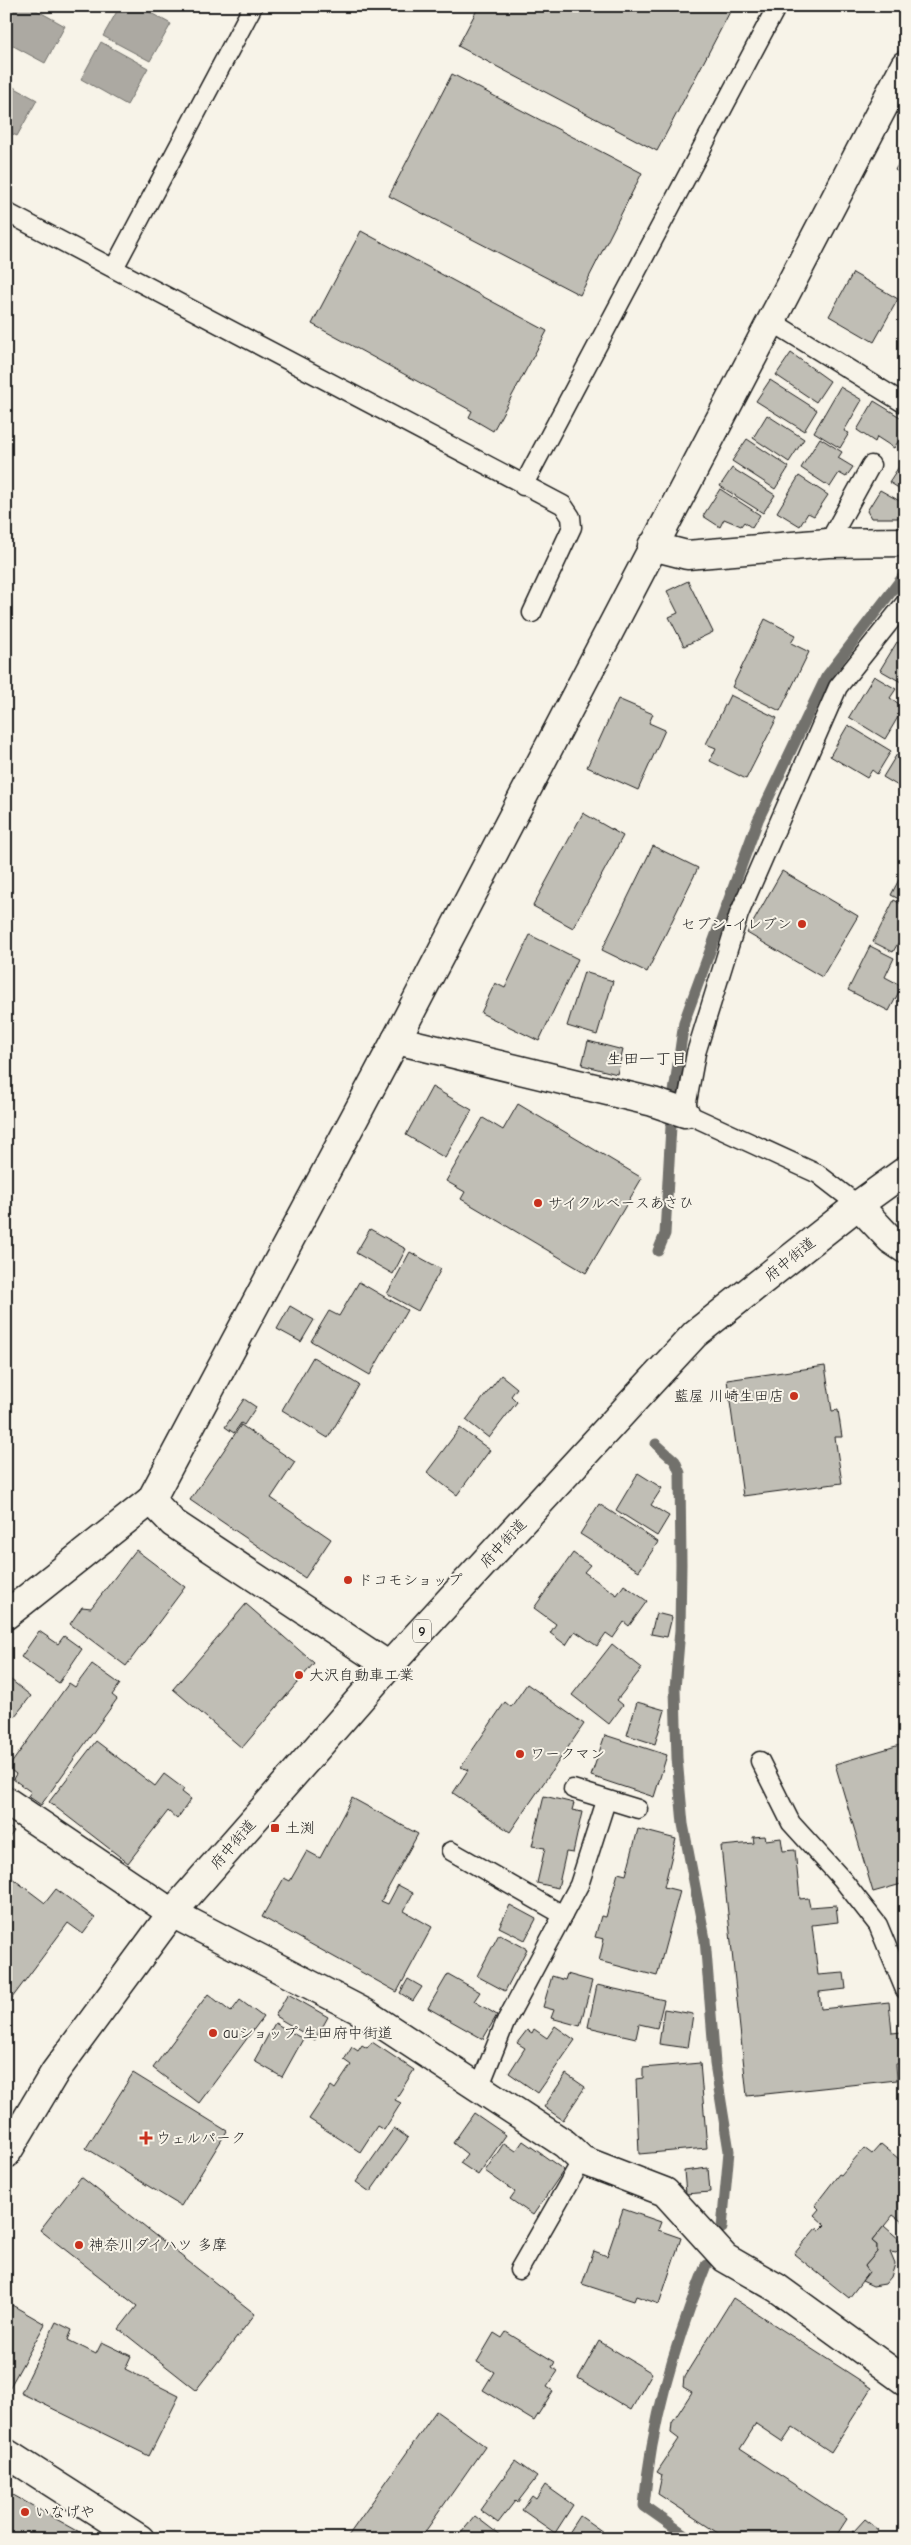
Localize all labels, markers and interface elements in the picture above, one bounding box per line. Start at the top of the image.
place label: セブン-イレブン [681,915,792,933]
marker: セブン-イレブン [796,918,808,930]
district label: 生田一丁目 [607,1050,687,1068]
place label: サイクルベースあさひ [548,1194,694,1212]
marker: サイクルベースあさひ [532,1197,544,1209]
street label: 府中街道 [761,1233,819,1285]
place label: 藍屋 川崎生田店 [674,1387,784,1405]
marker: 藍屋 川崎生田店 [788,1390,800,1402]
street label: 府中街道 [476,1515,530,1571]
place label: ドコモショップ [358,1571,462,1589]
marker: ドコモショップ [342,1574,354,1586]
road number: 9 [413,1620,431,1642]
place label: 大沢自動車工業 [309,1666,414,1684]
marker: 大沢自動車工業 [293,1669,305,1681]
place label: ワークマン [530,1745,605,1763]
marker: ワークマン [514,1748,526,1760]
street label: 府中街道 [207,1815,259,1873]
place label: 土渕 [285,1819,315,1837]
marker: 土渕 [269,1822,281,1834]
place label: auショップ 生田府中街道 [223,2024,393,2042]
marker: auショップ 生田府中街道 [207,2027,219,2039]
place label: ウェルパーク [156,2129,246,2147]
marker: ウェルパーク [140,2132,152,2144]
place label: 神奈川ダイハツ 多摩 [89,2236,228,2254]
marker: 神奈川ダイハツ 多摩 [73,2239,85,2251]
place label: いなげや [35,2503,95,2521]
marker: いなげや [19,2506,31,2518]

